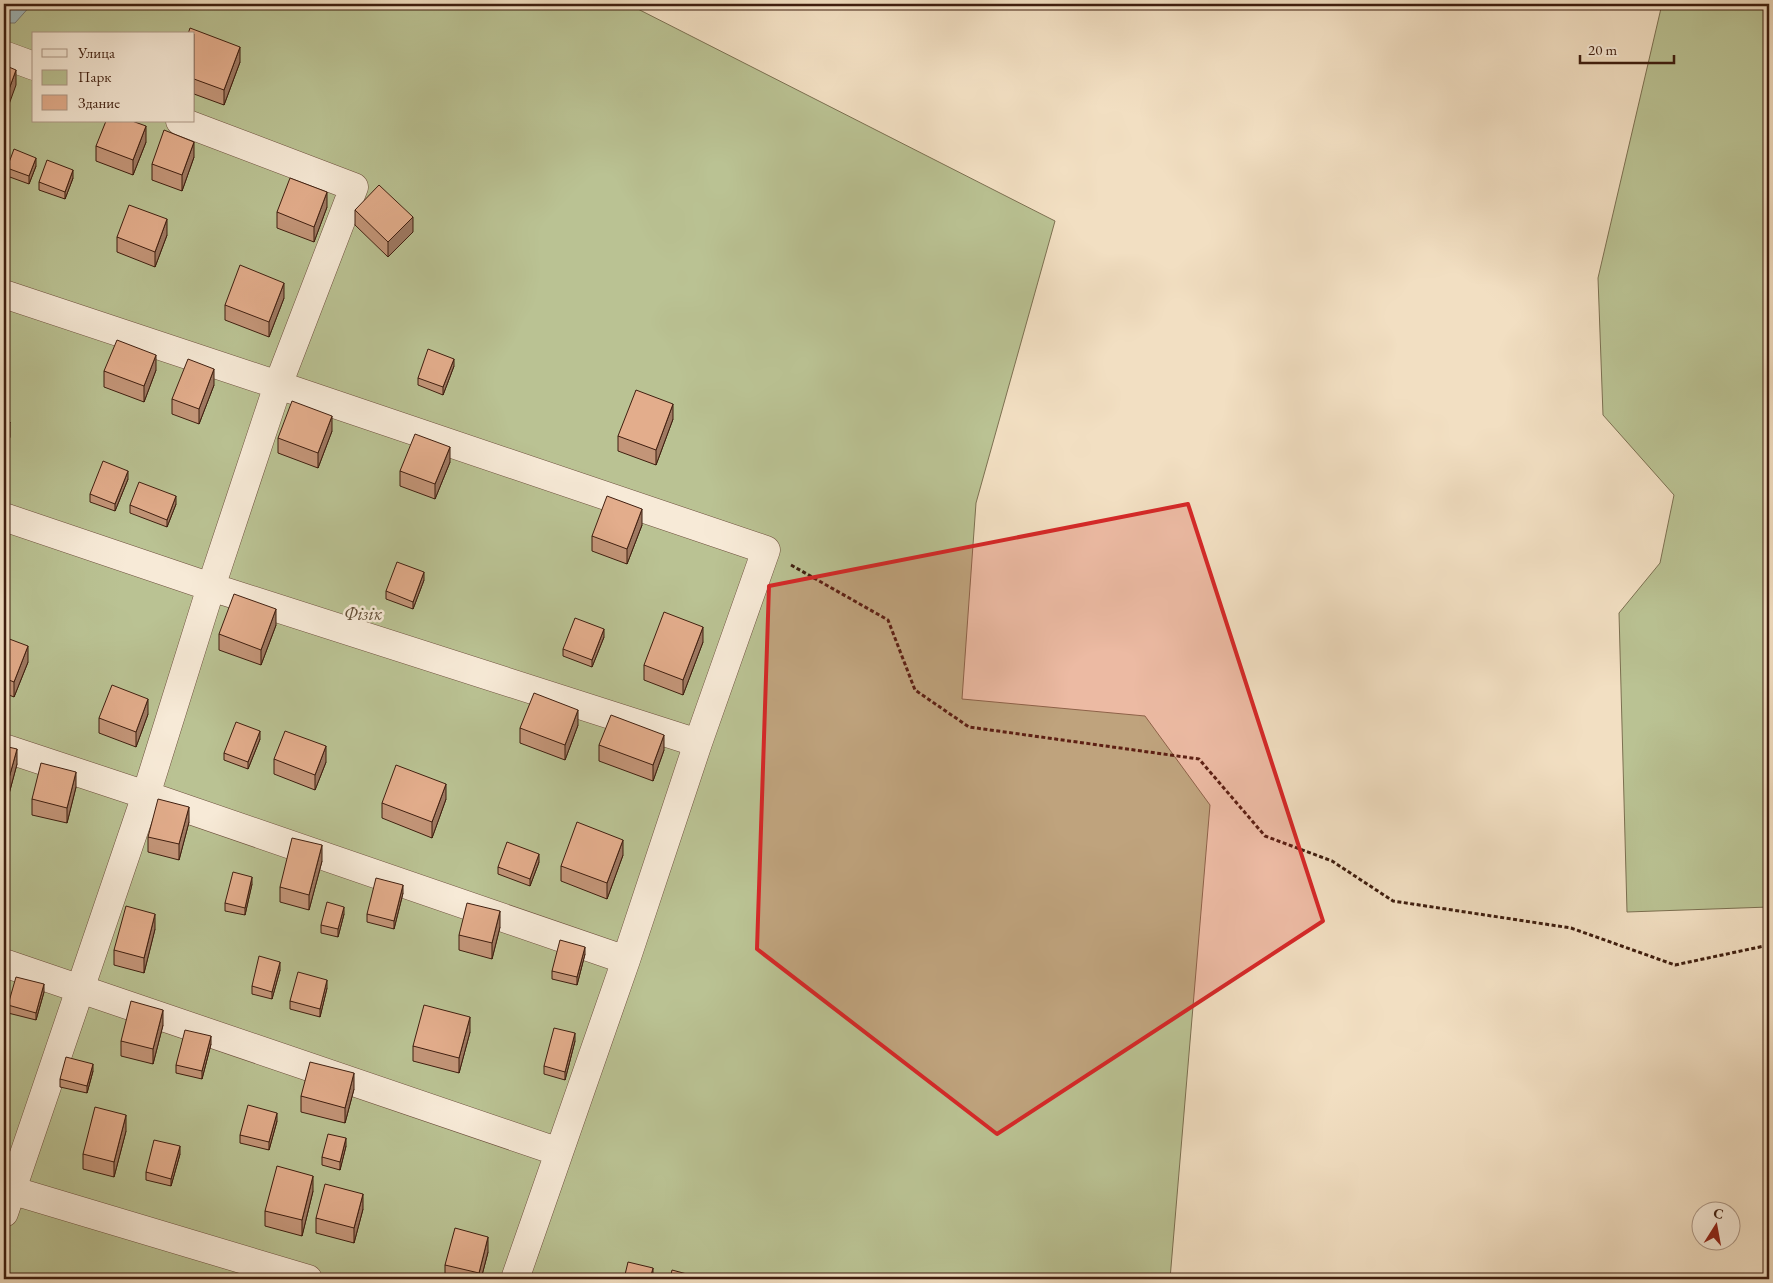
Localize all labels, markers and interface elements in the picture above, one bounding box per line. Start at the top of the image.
legend [32,32,195,122]
scale bar [1580,32,1674,64]
text: 20 m [1588,40,1617,59]
text: Улица [77,43,115,62]
text: Парк [78,67,111,86]
text: Здание [78,93,120,112]
park label: Фізік [344,602,382,625]
north arrow [1690,1200,1740,1250]
text: С [1712,1203,1725,1223]

